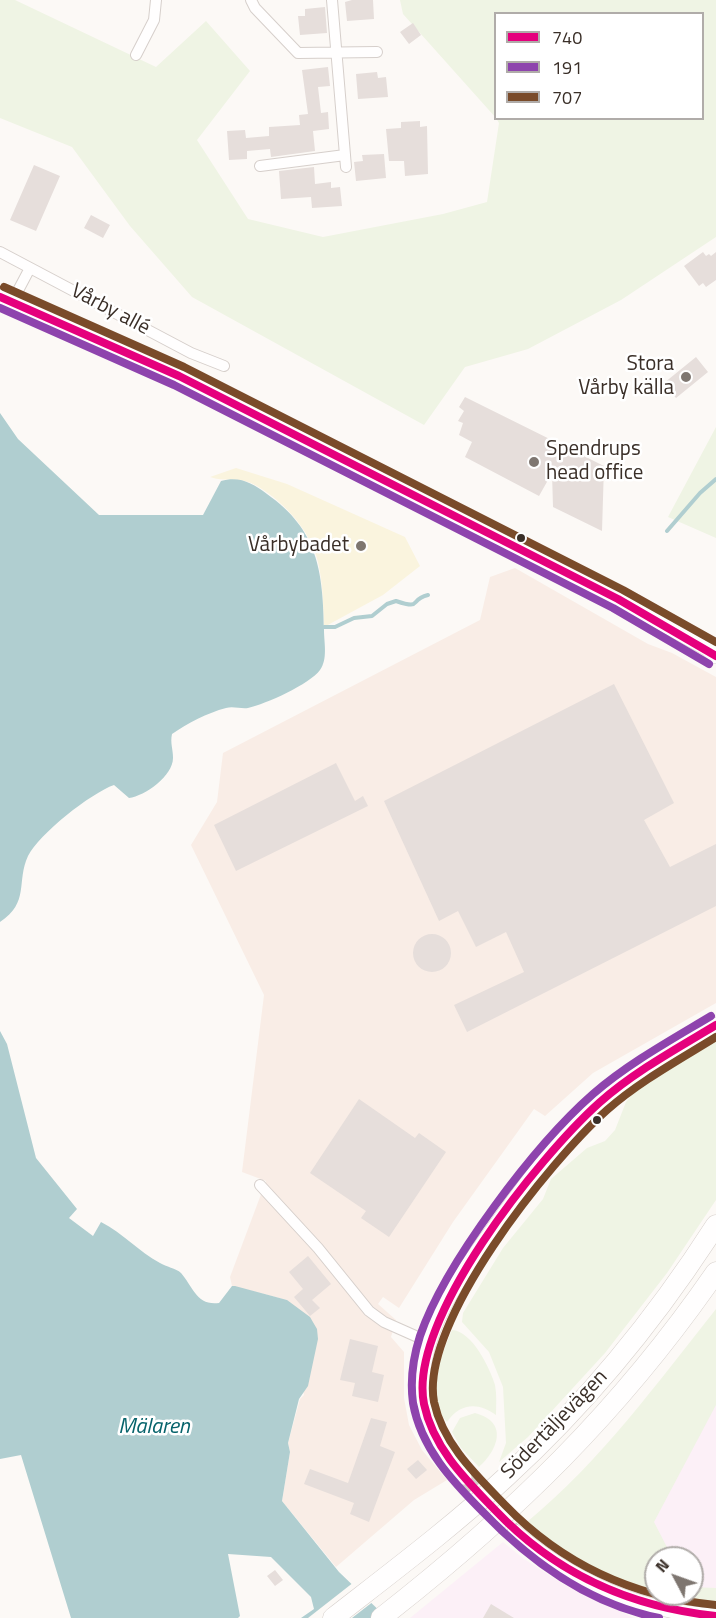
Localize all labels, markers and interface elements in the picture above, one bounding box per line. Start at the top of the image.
legend [494,12,704,120]
text: 740 [552,24,582,51]
text: 191 [552,54,582,81]
text: 707 [552,84,582,111]
street label: Vårby allé [66,279,154,341]
place label: Stora Vårby källa [578,352,674,402]
marker: Stora Vårby källa [679,370,693,384]
place label: Spendrups head office [546,437,643,487]
marker: Spendrups head office [527,455,541,469]
unlabelled marker [515,532,527,544]
place label: Vårbybadet [248,533,349,559]
marker: Vårbybadet [354,539,368,553]
unlabelled marker [591,1114,603,1126]
street label: Södertäljevägen [496,1365,614,1485]
water label: Mälaren [118,1415,190,1441]
north arrow [644,1546,704,1606]
text: N [649,1553,675,1578]

